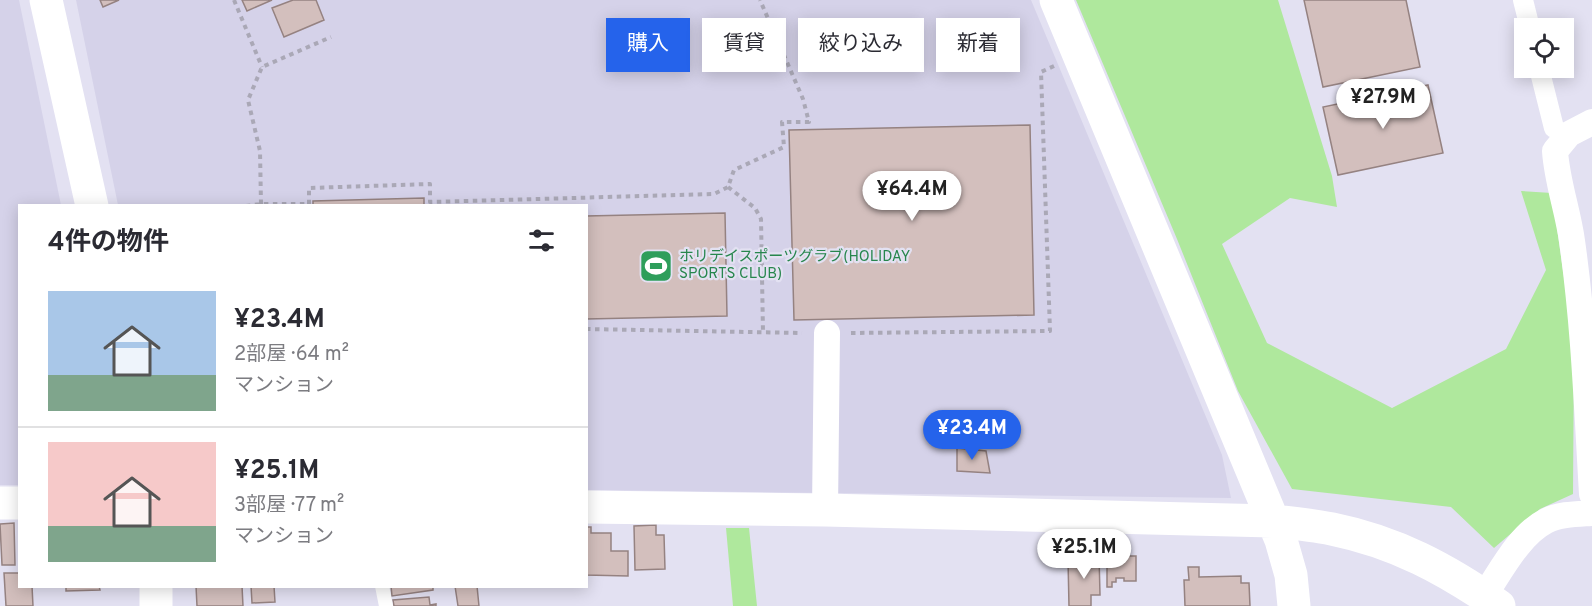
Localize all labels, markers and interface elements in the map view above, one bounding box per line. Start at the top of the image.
chip: 購入 [606,18,690,72]
chip: 賃貸 [702,18,786,72]
chip: 絞り込み [798,18,924,72]
chip: 新着 [936,18,1020,72]
map controls [1514,18,1574,78]
button: locate [1514,18,1574,78]
pin: ¥27.9M [1334,79,1432,130]
text: ¥27.9M [1350,85,1416,111]
pin: ¥64.4M [863,171,961,222]
text: ¥64.4M [876,177,948,203]
icon: filters [525,224,558,257]
text: 4件の物件 [48,227,169,260]
sports icon: ホリデイスポーツグラブ(HOLIDAY SPORTS CLUB) [638,248,674,284]
place label: ホリデイスポーツグラブ(HOLIDAY SPORTS CLUB) [679,248,911,284]
text: ¥23.4M [234,304,325,337]
icon: home [96,315,168,387]
text: 2部屋 · 64 m² [234,342,349,368]
text: マンション [234,373,334,399]
pin: ¥23.4M [923,410,1021,461]
text: ¥23.4M [937,416,1007,442]
text: ¥25.1M [234,455,319,488]
icon: home [96,466,168,538]
text: 3部屋 · 77 m² [234,493,344,519]
text: マンション [234,524,334,550]
pin: ¥25.1M [1035,529,1133,580]
text: ¥25.1M [1051,535,1117,561]

